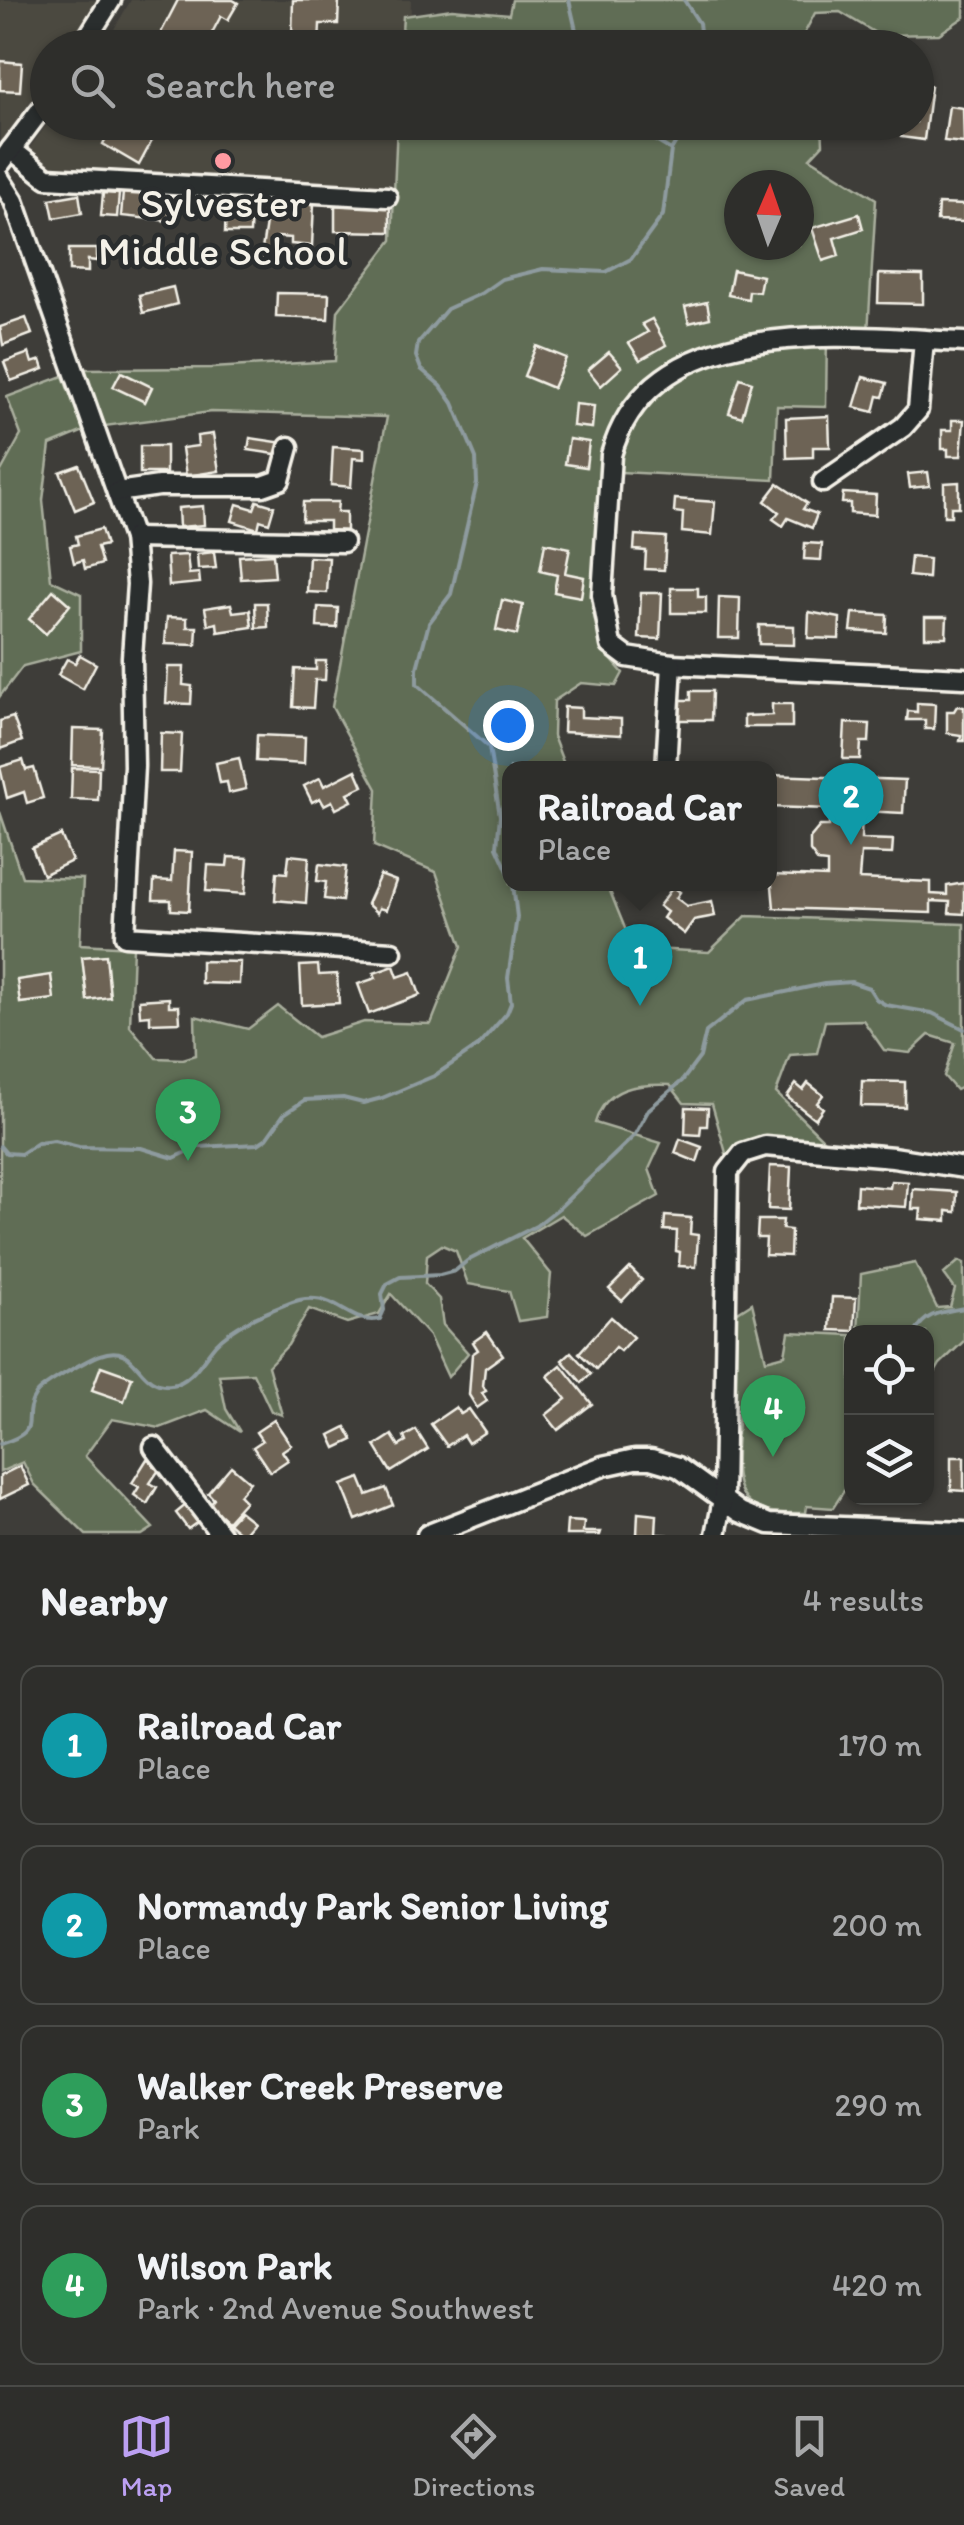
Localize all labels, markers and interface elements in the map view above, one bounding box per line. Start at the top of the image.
search box [30,30,934,140]
icon: search [65,58,120,113]
text: Search here [145,62,336,108]
marker: Sylvester Middle School [212,150,234,172]
north arrow [724,170,814,260]
place label: Sylvester Middle School [98,177,348,276]
your location [483,700,534,751]
popup [502,761,777,891]
pin: 2 [818,762,884,845]
text: Railroad Car [537,784,742,830]
text: Place [537,830,611,868]
pin: 1 [608,924,672,1006]
pin: 3 [156,1078,220,1161]
map controls [844,1325,934,1505]
button: locate [844,1325,934,1415]
pin: 4 [740,1374,806,1457]
button: layers [844,1415,934,1505]
text: Nearby [40,1575,167,1626]
text: 4 results [803,1581,924,1619]
text: Railroad Car [137,1703,341,1749]
text: 1 [67,1726,82,1764]
text: 170 m [837,1726,922,1764]
text: Place [137,1749,211,1787]
text: Normandy Park Senior Living [137,1883,608,1929]
text: 2 [66,1906,83,1944]
text: 200 m [832,1906,922,1944]
text: Place [137,1929,211,1967]
text: Walker Creek Preserve [137,2063,503,2109]
text: 3 [66,2086,83,2124]
text: 290 m [835,2086,922,2124]
text: Park [137,2109,200,2147]
text: Wilson Park [137,2243,332,2289]
text: 4 [65,2266,84,2304]
text: 420 m [832,2266,922,2304]
text: Park · 2nd Avenue Southwest [137,2289,534,2327]
tab: Map [119,2409,174,2503]
tab: Directions [412,2409,535,2503]
tab: Saved [773,2409,845,2503]

